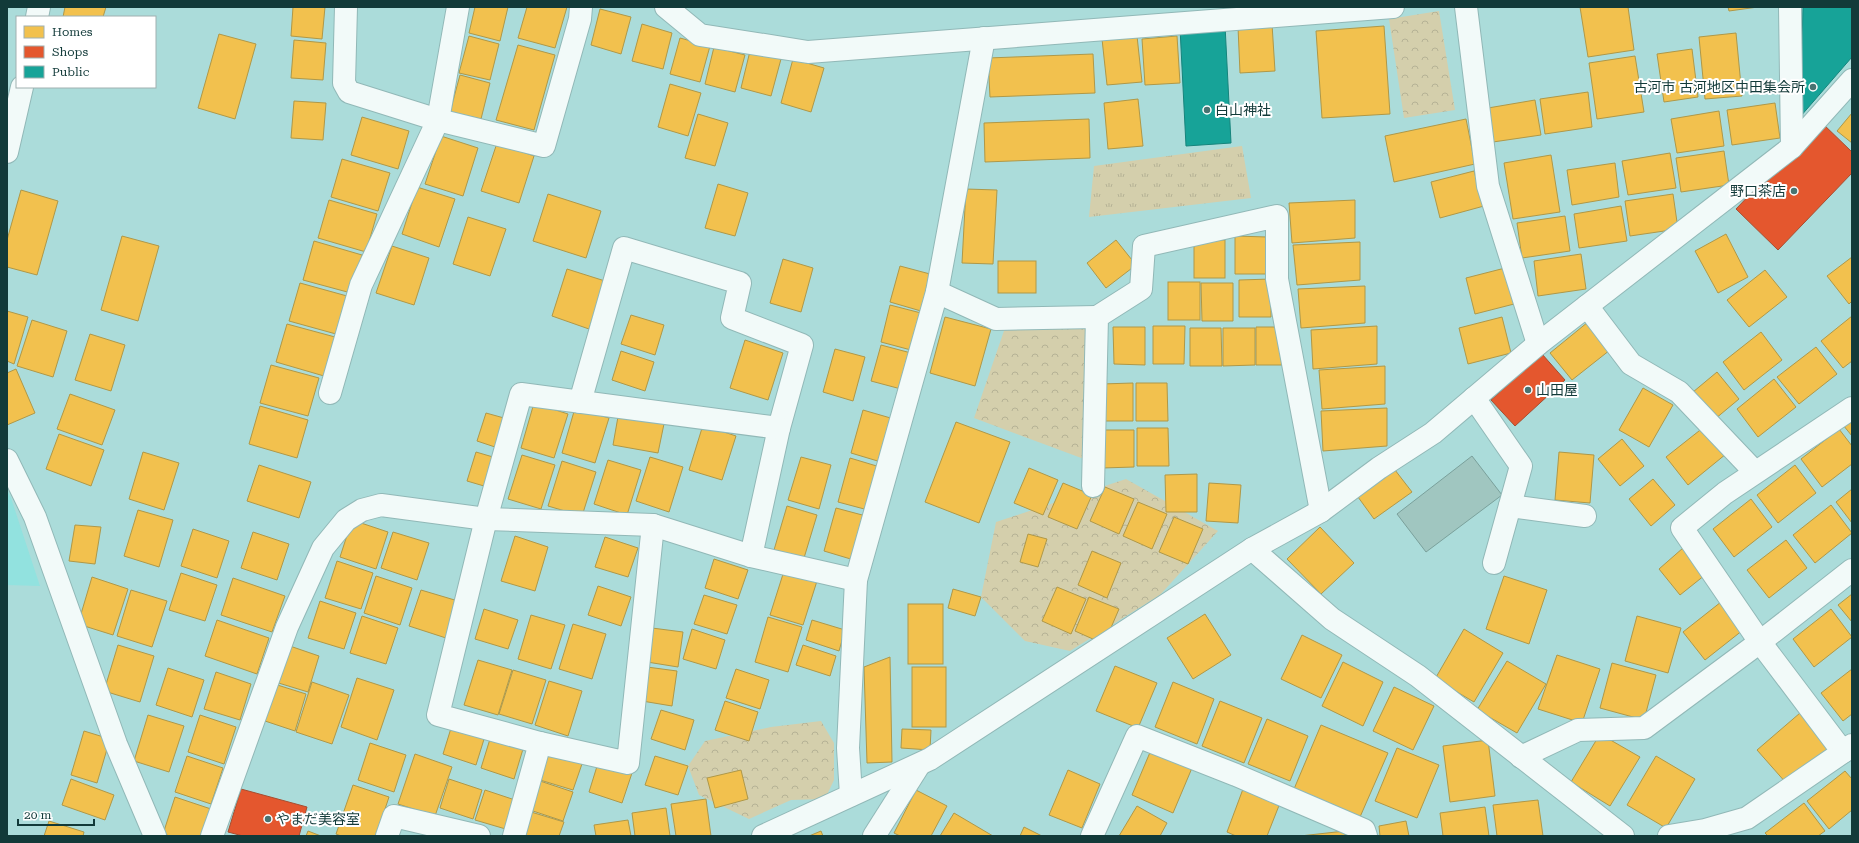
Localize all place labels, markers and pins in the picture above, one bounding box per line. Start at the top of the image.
place label: 古河市 古河地区中田集会所 [1633,79,1805,95]
marker: 古河市 古河地区中田集会所 [1808,82,1818,92]
place label: 白山神社 [1215,102,1271,118]
marker: 白山神社 [1202,105,1212,115]
place label: 野口茶店 [1730,183,1786,199]
marker: 野口茶店 [1789,186,1799,196]
place label: 山田屋 [1536,382,1578,398]
marker: 山田屋 [1523,385,1533,395]
place label: やまだ美容室 [276,811,360,827]
marker: やまだ美容室 [263,814,273,824]

